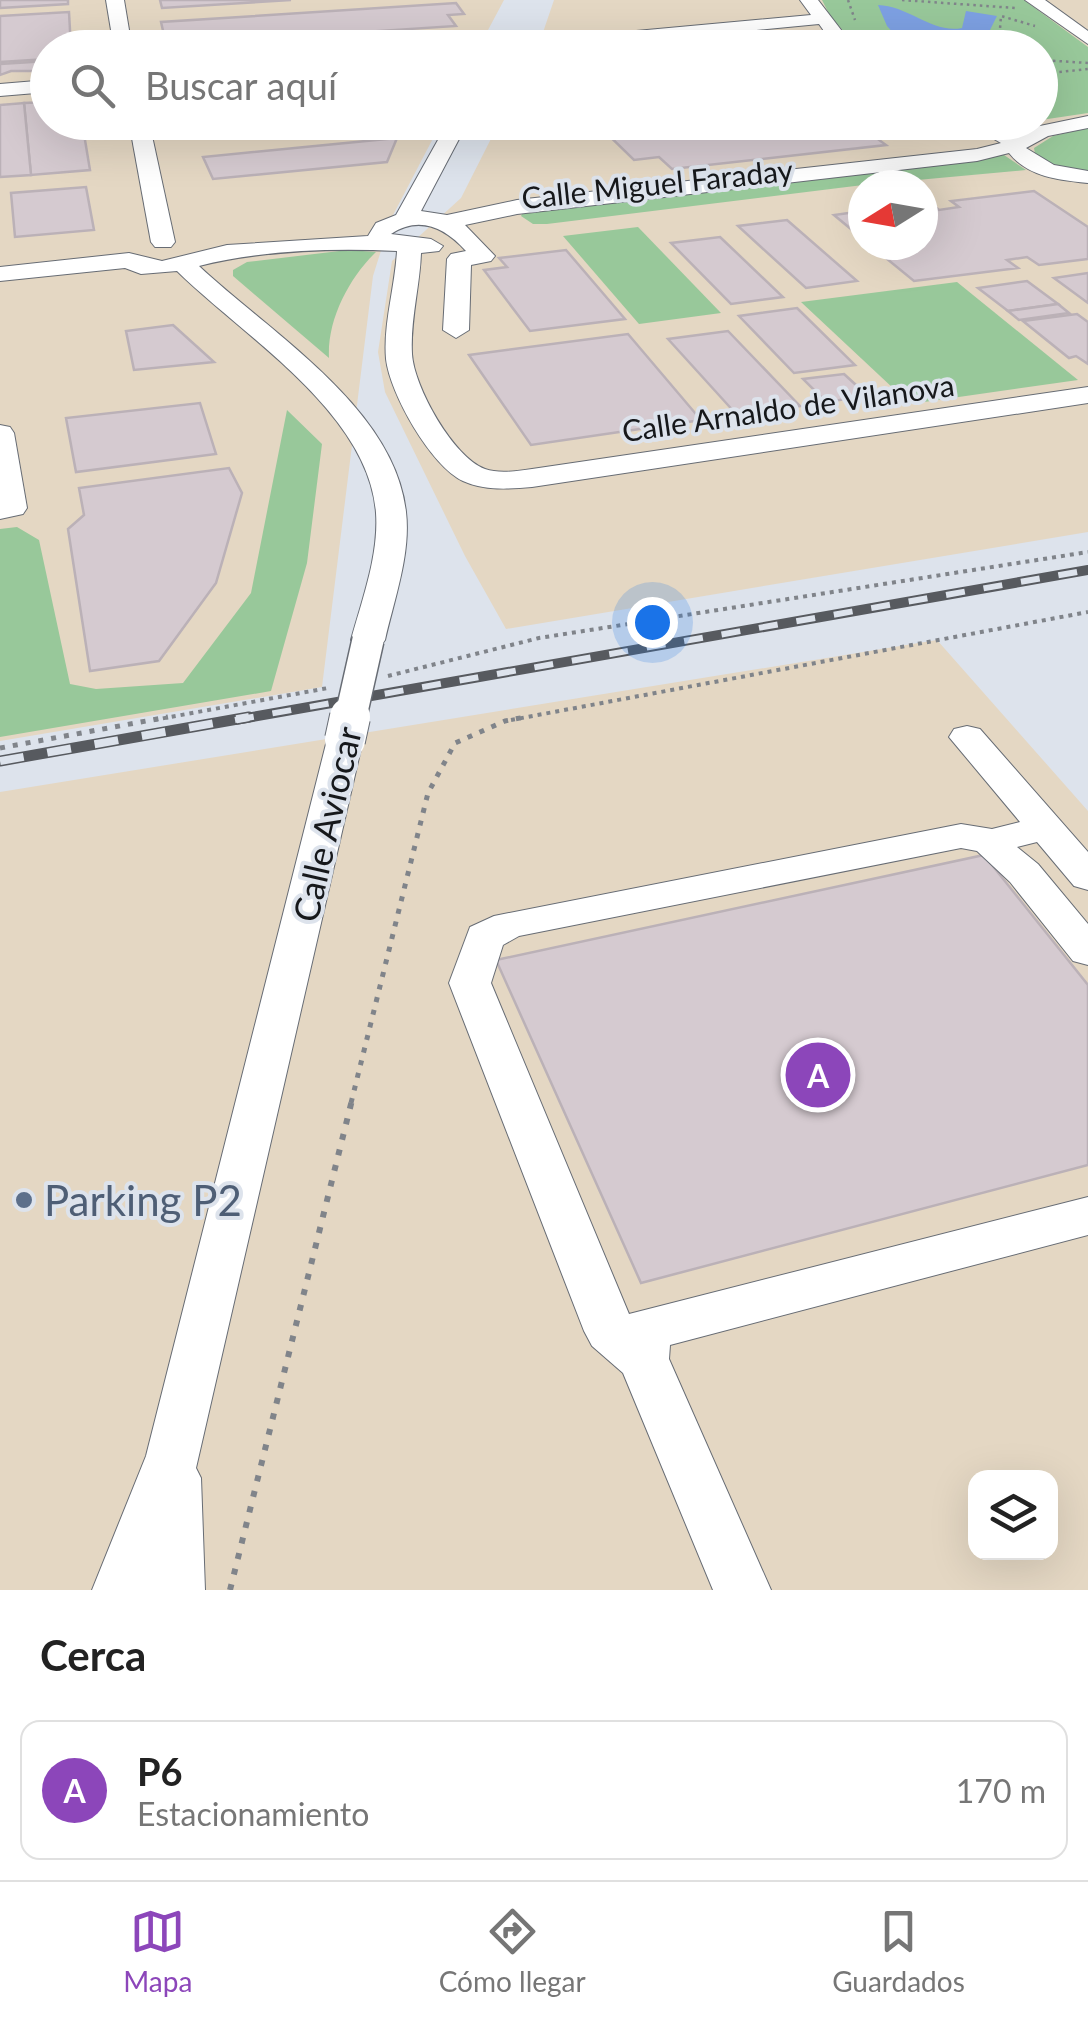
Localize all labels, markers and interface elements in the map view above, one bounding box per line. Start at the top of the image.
search box [30,30,1058,140]
icon: search [65,58,120,113]
text: Buscar aquí [145,62,337,108]
street label: Calle Miguel Faraday [520,151,795,215]
north arrow [848,170,938,260]
street label: Calle Arnaldo de Vilanova [620,366,956,448]
your location [627,597,678,648]
street label: Calle Aviocar [283,722,369,926]
pin: A [786,1038,850,1112]
place label: Parking P2 [44,1175,242,1225]
marker: Parking P2 [13,1189,35,1211]
map controls [968,1470,1058,1560]
button: layers [968,1470,1058,1560]
text: Cerca [40,1630,146,1680]
text: P6 [137,1748,183,1794]
text: A [63,1771,86,1810]
text: 170 m [956,1771,1046,1810]
text: Estacionamiento [137,1794,369,1833]
tab: Mapa [123,1904,192,1998]
tab: Cómo llegar [439,1904,586,1998]
tab: Guardados [832,1904,965,1998]

